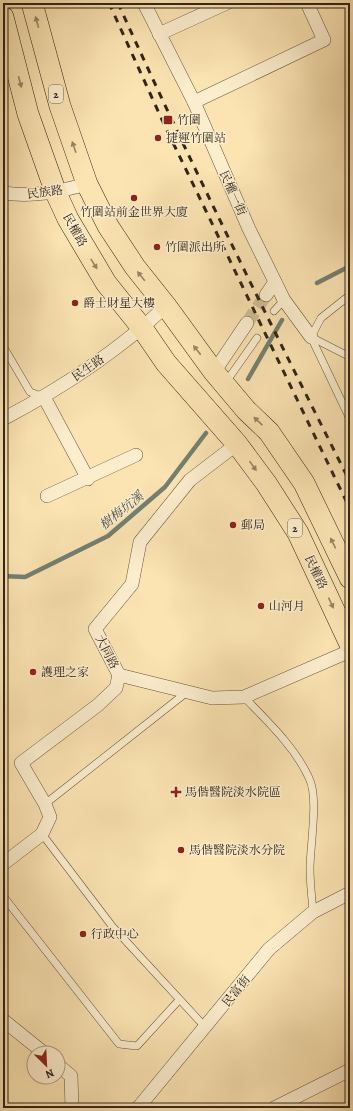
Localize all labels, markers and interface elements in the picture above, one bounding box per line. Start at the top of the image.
one-way arrow [34,16,40,28]
one-way arrow [17,77,23,89]
road number: 2 [49,85,63,103]
place label: 竹圍 [177,112,201,128]
marker: 竹圍 [162,114,174,126]
place label: 捷運竹圍站 [166,130,226,146]
marker: 捷運竹圍站 [153,133,163,143]
one-way arrow [70,141,76,153]
street label: 民權一街 [216,168,250,219]
street label: 民族路 [26,182,64,202]
marker: 竹圍站前金世界大廈 [129,193,139,203]
place label: 竹圍站前金世界大廈 [80,204,188,220]
street label: 民權路 [59,210,91,250]
place label: 竹圍派出所 [165,239,225,255]
marker: 竹圍派出所 [152,242,162,252]
one-way arrow [91,258,98,270]
one-way arrow [137,270,146,281]
place label: 爵士財星大樓 [83,295,155,311]
marker: 爵士財星大樓 [70,298,80,308]
one-way arrow [192,344,201,355]
street label: 民生路 [69,351,107,385]
one-way arrow [253,416,263,426]
one-way arrow [249,460,258,471]
water label: 樹梅坑溪 [96,486,148,533]
place label: 郵局 [241,517,265,533]
road number: 2 [288,519,302,537]
marker: 郵局 [228,520,238,530]
one-way arrow [330,537,336,548]
street label: 民權路 [301,552,331,592]
one-way arrow [328,597,334,609]
place label: 山河月 [269,598,305,614]
marker: 山河月 [256,601,266,611]
street label: 大同路 [92,632,122,672]
place label: 護理之家 [41,664,89,680]
marker: 護理之家 [28,667,38,677]
place label: 馬偕醫院淡水院區 [185,784,281,800]
marker: 馬偕醫院淡水院區 [170,786,182,798]
place label: 馬偕醫院淡水分院 [189,842,285,858]
marker: 馬偕醫院淡水分院 [176,845,186,855]
place label: 行政中心 [91,926,139,942]
marker: 行政中心 [78,929,88,939]
street label: 民富街 [218,971,254,1010]
north arrow [26,1045,66,1085]
text: N [43,1065,57,1082]

